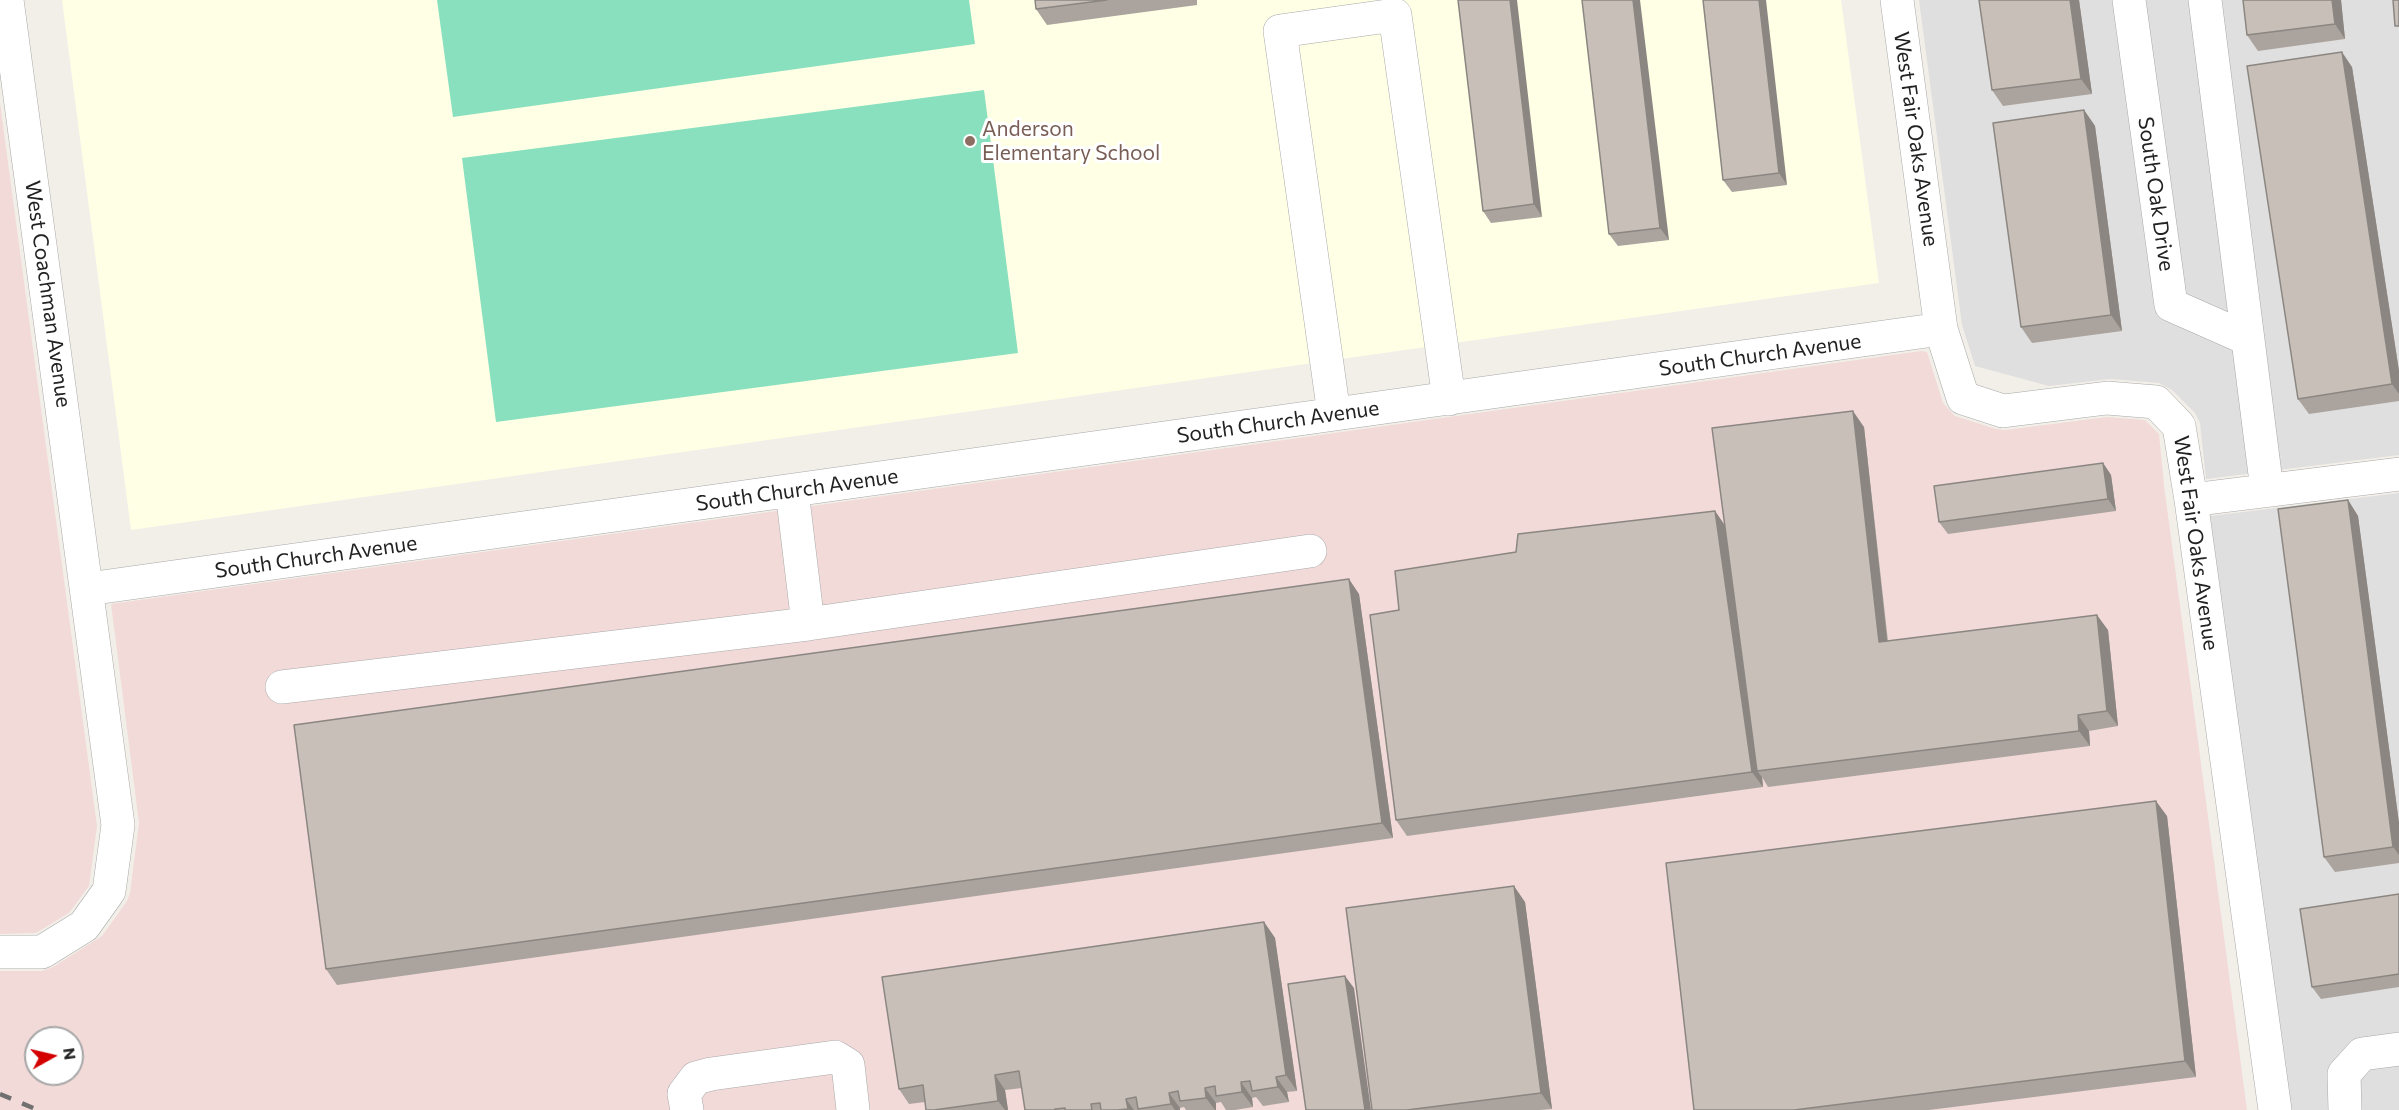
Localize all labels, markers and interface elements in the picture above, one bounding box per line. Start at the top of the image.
street label: West Fair Oaks Avenue [1888,30,1944,248]
street label: South Oak Drive [2133,115,2179,273]
place label: Anderson Elementary School [982,116,1160,166]
marker: Anderson Elementary School [963,134,977,148]
street label: West Coachman Avenue [20,179,76,409]
street label: South Church Avenue [1657,328,1863,382]
street label: South Church Avenue [1175,395,1381,449]
street label: West Fair Oaks Avenue [2168,434,2224,652]
street label: South Church Avenue [694,463,900,517]
street label: South Church Avenue [213,530,419,584]
north arrow [24,1026,84,1086]
text: N [60,1046,81,1061]

